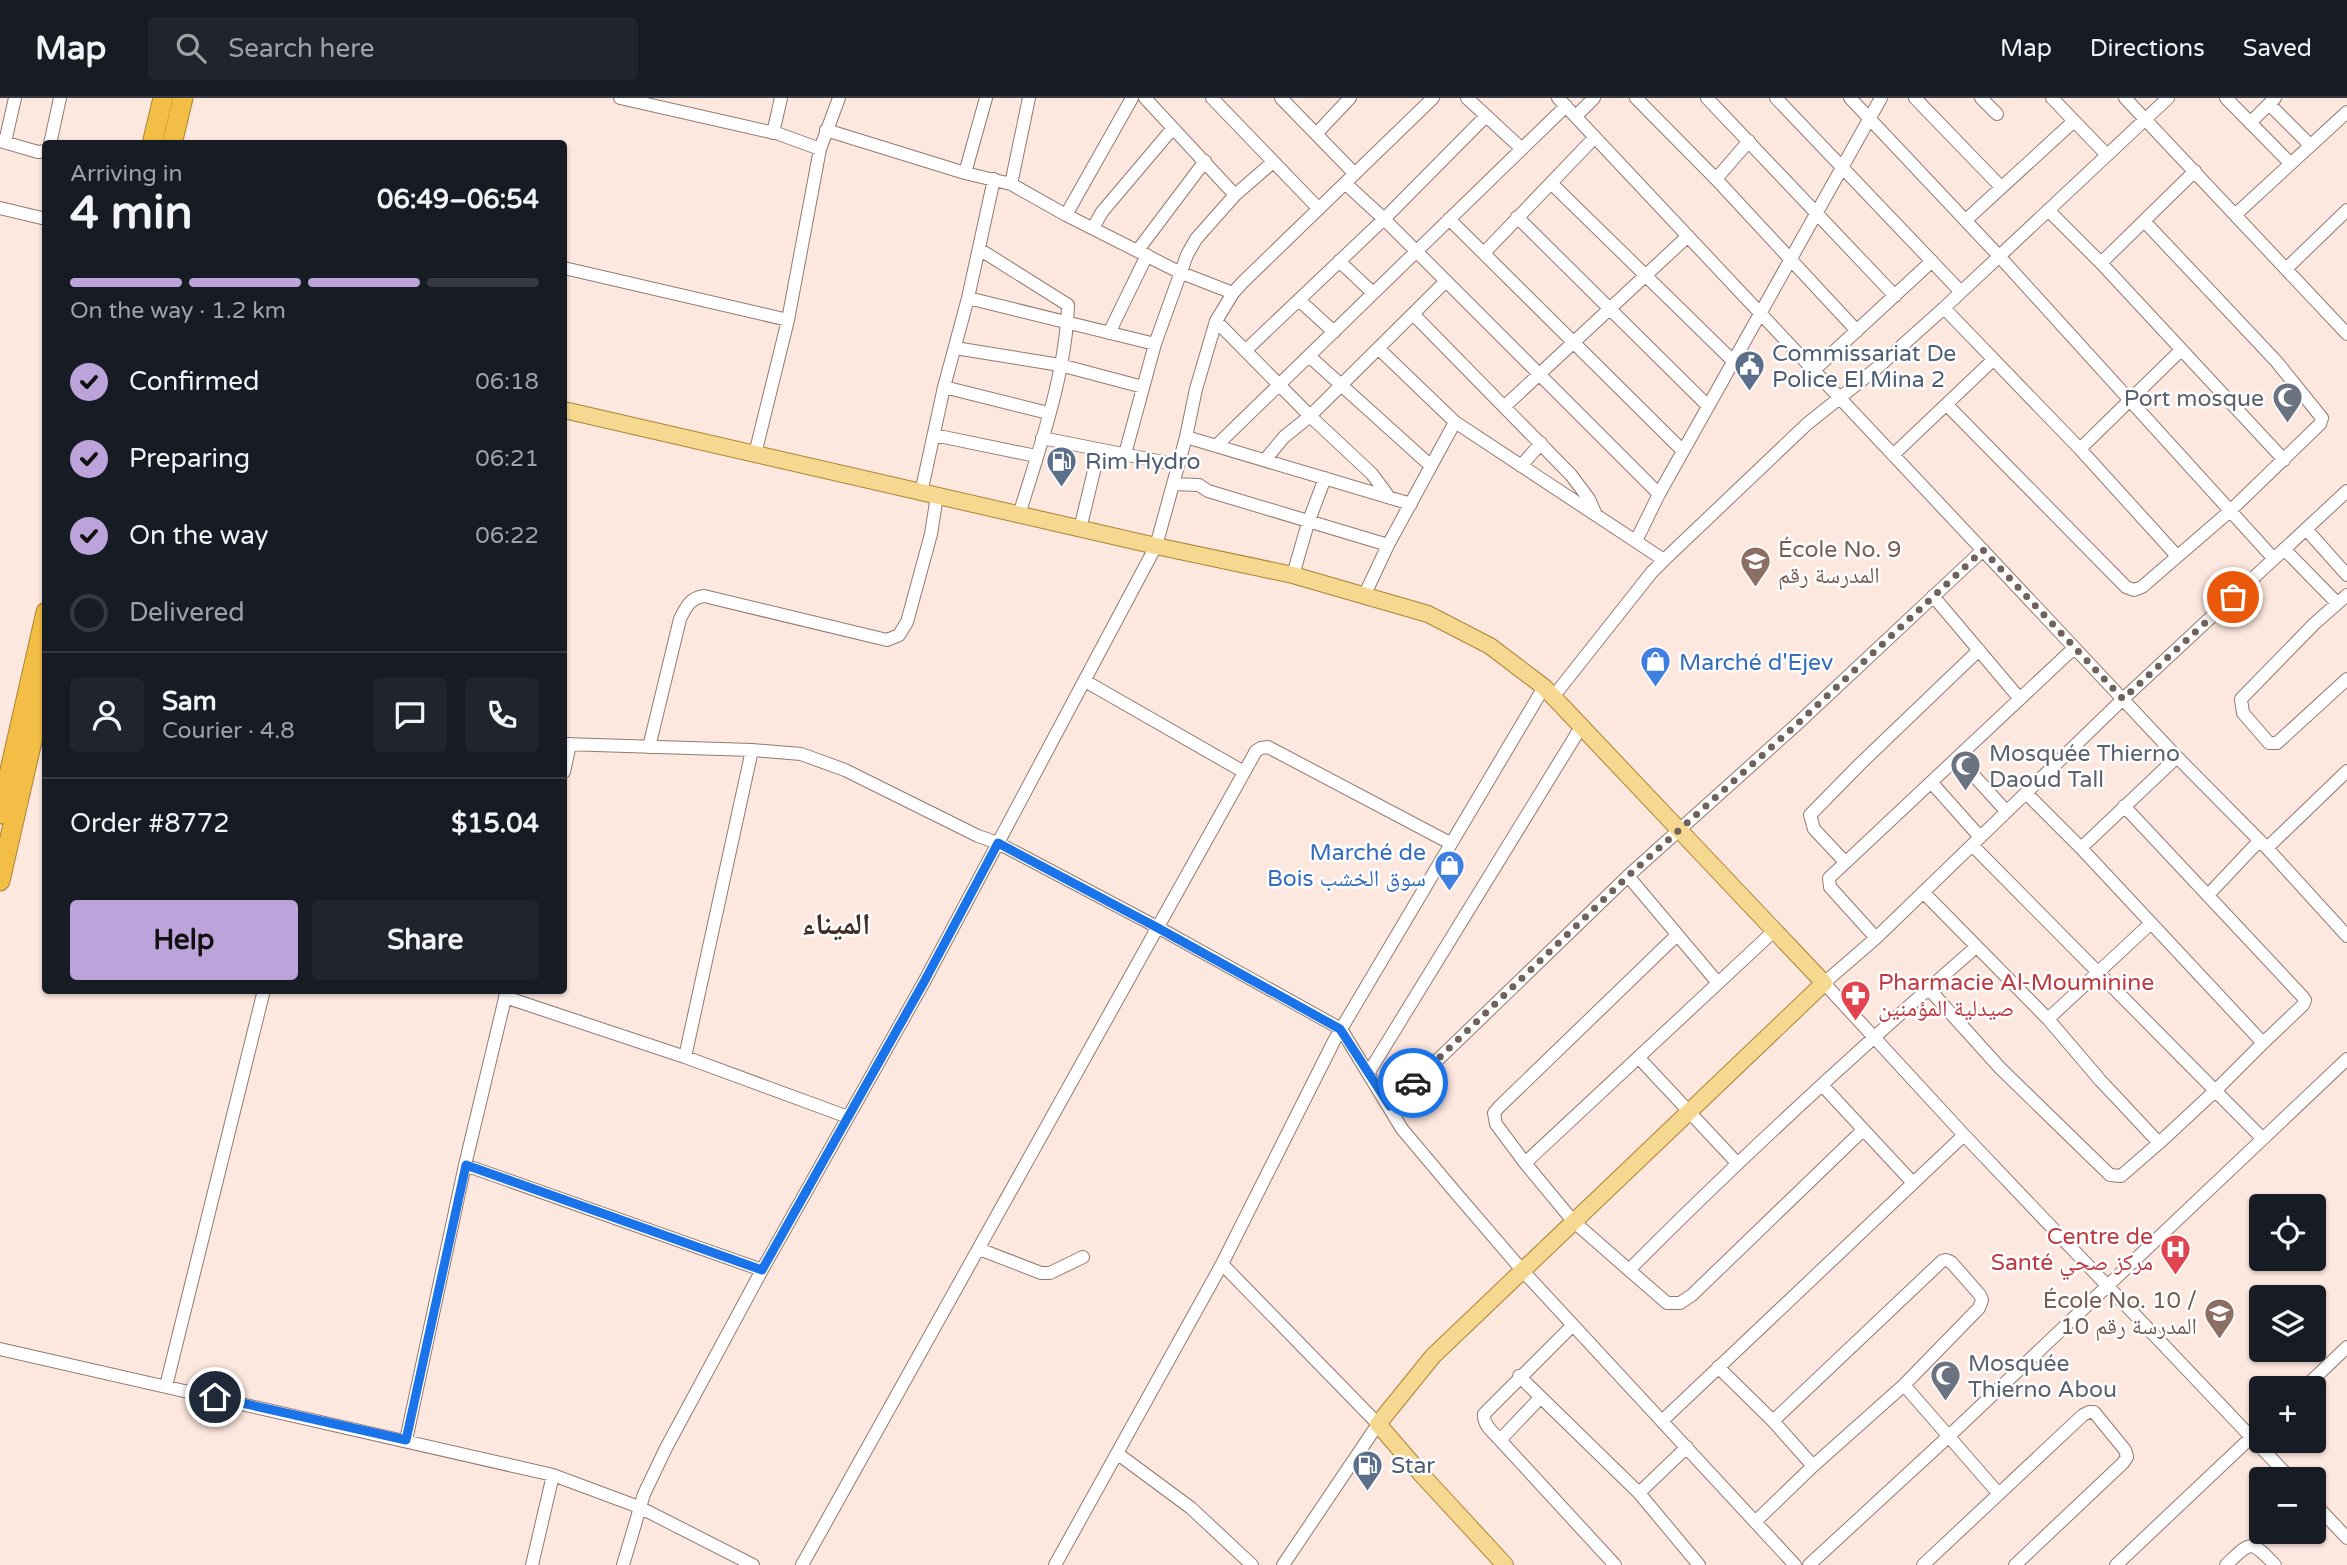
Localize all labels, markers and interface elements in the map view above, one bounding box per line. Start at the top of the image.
search box [148,17,638,80]
text: Map [35,29,106,68]
icon: search [172,29,210,67]
text: Search here [228,33,374,64]
text: Map [2000,34,2052,63]
text: Directions [2090,34,2205,63]
text: Saved [2243,34,2312,63]
text: Arriving in [70,160,183,188]
text: 06:49–06:54 [377,184,539,215]
text: 4 min [70,186,193,241]
text: On the way · 1.2 km [70,297,286,325]
place label: Commissariat De Police El Mina 2 [1772,340,1956,394]
public building icon: Commissariat De Police El Mina 2 [1732,349,1766,393]
icon: check [70,363,108,401]
text: Confirmed [129,366,259,397]
text: 06:18 [475,368,539,396]
mosque icon: Port mosque [2270,381,2304,425]
place label: Port mosque [2124,385,2264,413]
icon: check [70,440,108,478]
text: Preparing [129,443,250,474]
fuel station icon: Rim Hydro [1045,444,1079,488]
text: 06:21 [475,445,539,473]
place label: Rim Hydro [1085,448,1201,476]
icon: check [70,517,108,555]
text: On the way [129,520,269,551]
text: 06:22 [475,522,539,550]
place label: École No. 9 المدرسة رقم [1778,536,1902,591]
school or university icon: École No. 9 المدرسة رقم [1738,545,1772,589]
pin [2203,567,2263,627]
icon: bag [2214,578,2252,616]
text: Delivered [129,597,245,628]
shop icon: Marché d'Ejev [1639,645,1673,689]
place label: Marché d'Ejev [1679,649,1833,677]
button: person [70,678,144,752]
button: chat [373,678,447,752]
button: phone [465,678,539,752]
text: Sam [162,686,217,717]
text: Courier · 4.8 [162,717,295,745]
place label: Mosquée Thierno Daoud Tall [1989,740,2180,794]
mosque icon: Mosquée Thierno Daoud Tall [1949,749,1983,793]
text: Order #8772 [70,808,230,839]
text: $15.04 [451,808,539,839]
place label: Marché de Bois سوق الخشب [1267,839,1426,893]
shop icon: Marché de Bois سوق الخشب [1432,848,1466,892]
button: Help [70,900,298,980]
button: Share [312,900,539,980]
district label: الميناء [801,906,871,943]
place label: Pharmacie Al-Mouminine صيدلية المؤمنين [1878,969,2154,1023]
pharmacy icon: Pharmacie Al-Mouminine صيدلية المؤمنين [1838,978,1872,1022]
courier [1378,1048,1448,1118]
icon: car [1394,1064,1432,1102]
map controls [2249,1194,2326,1544]
button: locate [2249,1194,2326,1271]
place label: Centre de Santé مركز صحي [1991,1223,2153,1281]
hospital icon: Centre de Santé مركز صحي [2159,1232,2193,1276]
button: layers [2249,1285,2326,1362]
place label: École No. 10 / المدرسة رقم 10 [2043,1287,2197,1342]
school or university icon: École No. 10 / المدرسة رقم 10 [2203,1296,2237,1340]
place label: Mosquée Thierno Abou [1968,1350,2117,1404]
mosque icon: Mosquée Thierno Abou [1928,1359,1962,1403]
pin [185,1367,245,1427]
button: + [2249,1376,2326,1453]
icon: home [196,1378,234,1416]
fuel station icon: Star [1351,1448,1385,1492]
place label: Star [1391,1452,1435,1480]
button: − [2249,1467,2326,1544]

